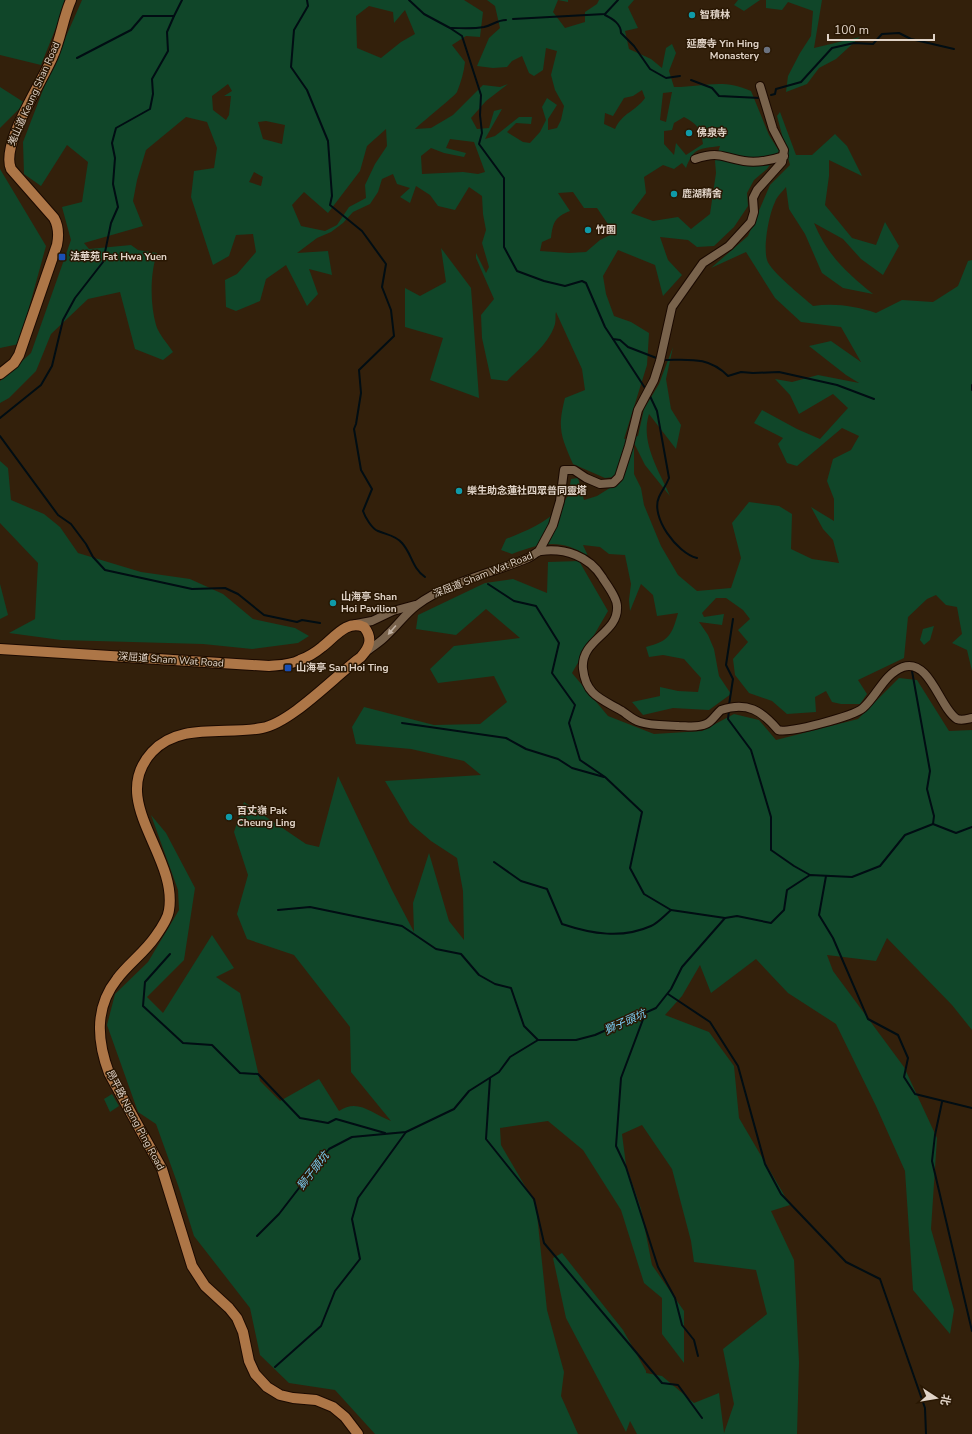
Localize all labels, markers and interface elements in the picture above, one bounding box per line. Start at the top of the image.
place label: 智積林 [700,8,730,22]
marker: 智積林 [687,10,697,20]
scale bar [828,16,934,42]
text: 100 m [834,22,869,38]
place label: 延慶寺 Yin Hing Monastery [687,37,760,63]
street label: 羗山道 Keung Shan Road [5,40,63,148]
marker: 延慶寺 Yin Hing Monastery [762,45,772,55]
place label: 佛泉寺 [696,126,727,140]
marker: 佛泉寺 [684,128,694,138]
place label: 鹿湖精舍 [682,187,722,201]
marker: 鹿湖精舍 [669,189,679,199]
place label: 竹園 [595,223,616,237]
marker: 竹園 [583,225,593,235]
place label: 法華苑 Fat Hwa Yuen [70,250,167,264]
marker: 法華苑 Fat Hwa Yuen [57,252,67,262]
place label: 樂生助念蓮社四眾普同靈塔 [467,484,587,498]
marker: 樂生助念蓮社四眾普同靈塔 [454,486,464,496]
street label: 深屈道 Sham Wat Road [431,549,535,601]
place label: 山海亭 Shan Hoi Pavilion [341,590,397,616]
marker: 山海亭 Shan Hoi Pavilion [328,598,338,608]
one-way arrow [387,625,396,636]
street label: 深屈道 Sham Wat Road [118,649,224,671]
place label: 山海亭 San Hoi Ting [296,661,388,675]
marker: 山海亭 San Hoi Ting [283,663,293,673]
place label: 百丈嶺 Pak Cheung Ling [237,804,296,830]
marker: 百丈嶺 Pak Cheung Ling [224,812,234,822]
water label: 獅子頭坑 [602,1005,650,1038]
street label: 昂平路 Ngong Ping Road [103,1067,167,1173]
water label: 獅子頭坑 [294,1147,334,1193]
north arrow [916,1378,956,1418]
text: 北 [937,1393,954,1407]

